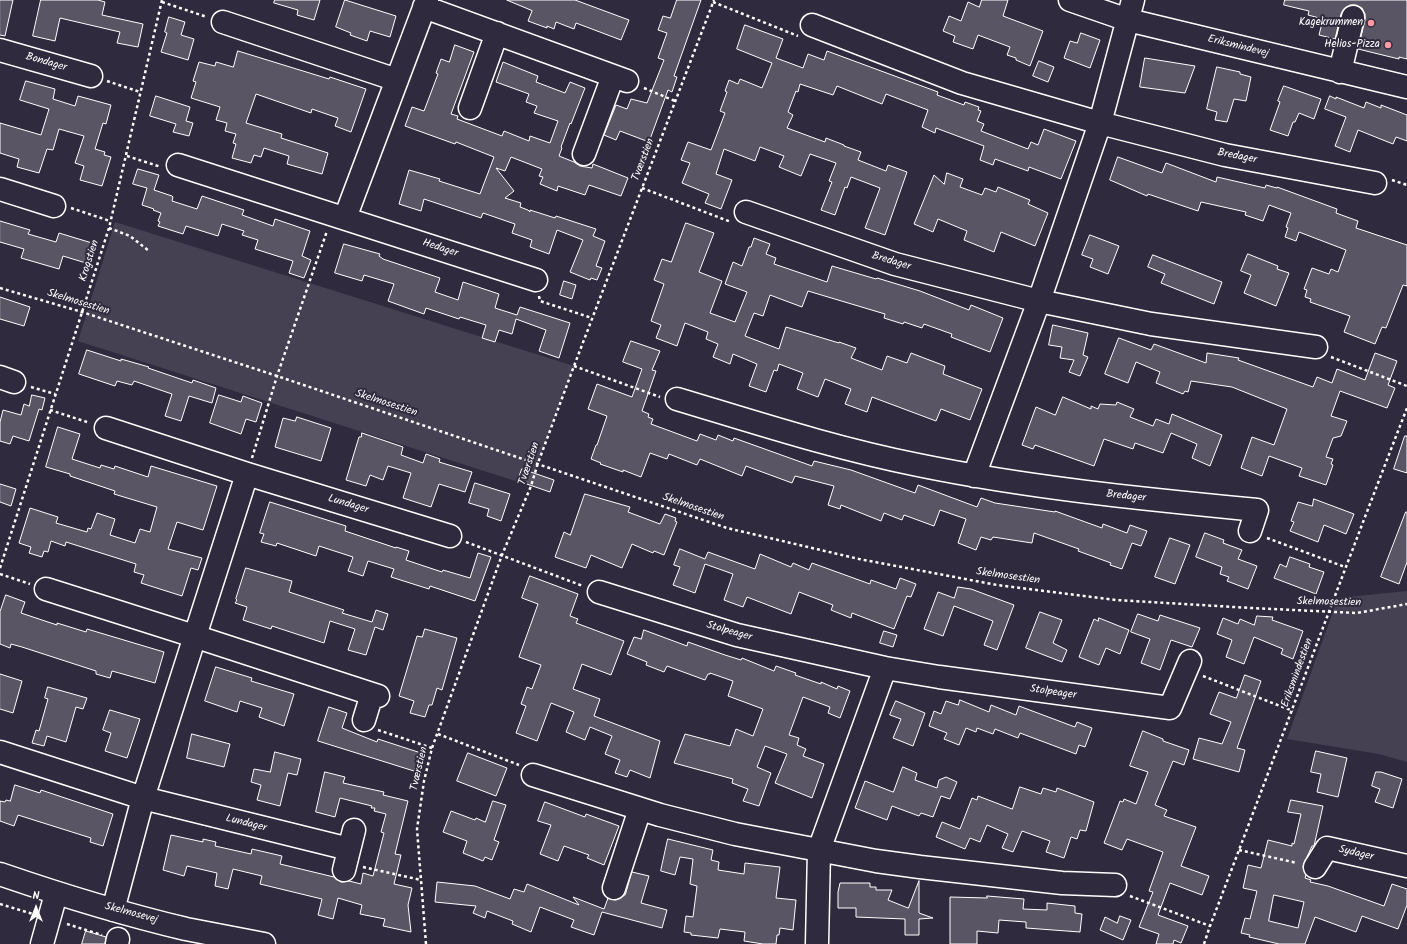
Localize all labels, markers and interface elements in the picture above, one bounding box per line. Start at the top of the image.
place label: Kagekrummen [1299,16,1363,30]
marker: Kagekrummen [1366,18,1376,28]
street label: Eriksmindevej [1206,33,1270,61]
place label: Helios-Pizza [1324,38,1380,52]
marker: Helios-Pizza [1383,40,1393,50]
street label: Bondager [24,51,68,75]
street label: Tværstien [630,137,658,183]
street label: Bredager [1216,147,1258,167]
street label: Hedager [420,237,460,261]
street label: Krogstien [77,239,103,283]
street label: Bredager [870,250,912,274]
street label: Skelmosestien [45,287,111,319]
street label: Skelmosestien [353,388,419,420]
street label: Tværstien [516,441,544,487]
street label: Bredager [1105,488,1147,506]
street label: Skelmosestien [660,491,726,525]
street label: Lundager [326,493,370,517]
street label: Skelmosestien [975,566,1041,588]
street label: Skelmosestien [1297,596,1361,610]
street label: Stolpeager [705,619,753,645]
street label: Eriksmindestien [1279,637,1317,709]
street label: Stolpeager [1029,683,1077,703]
street label: Tværstien [409,746,431,792]
street label: Lundager [224,813,268,835]
street label: Sydager [1337,844,1375,864]
text: N [33,887,39,905]
north arrow [16,888,56,928]
street label: Skelmosevej [103,901,159,927]

